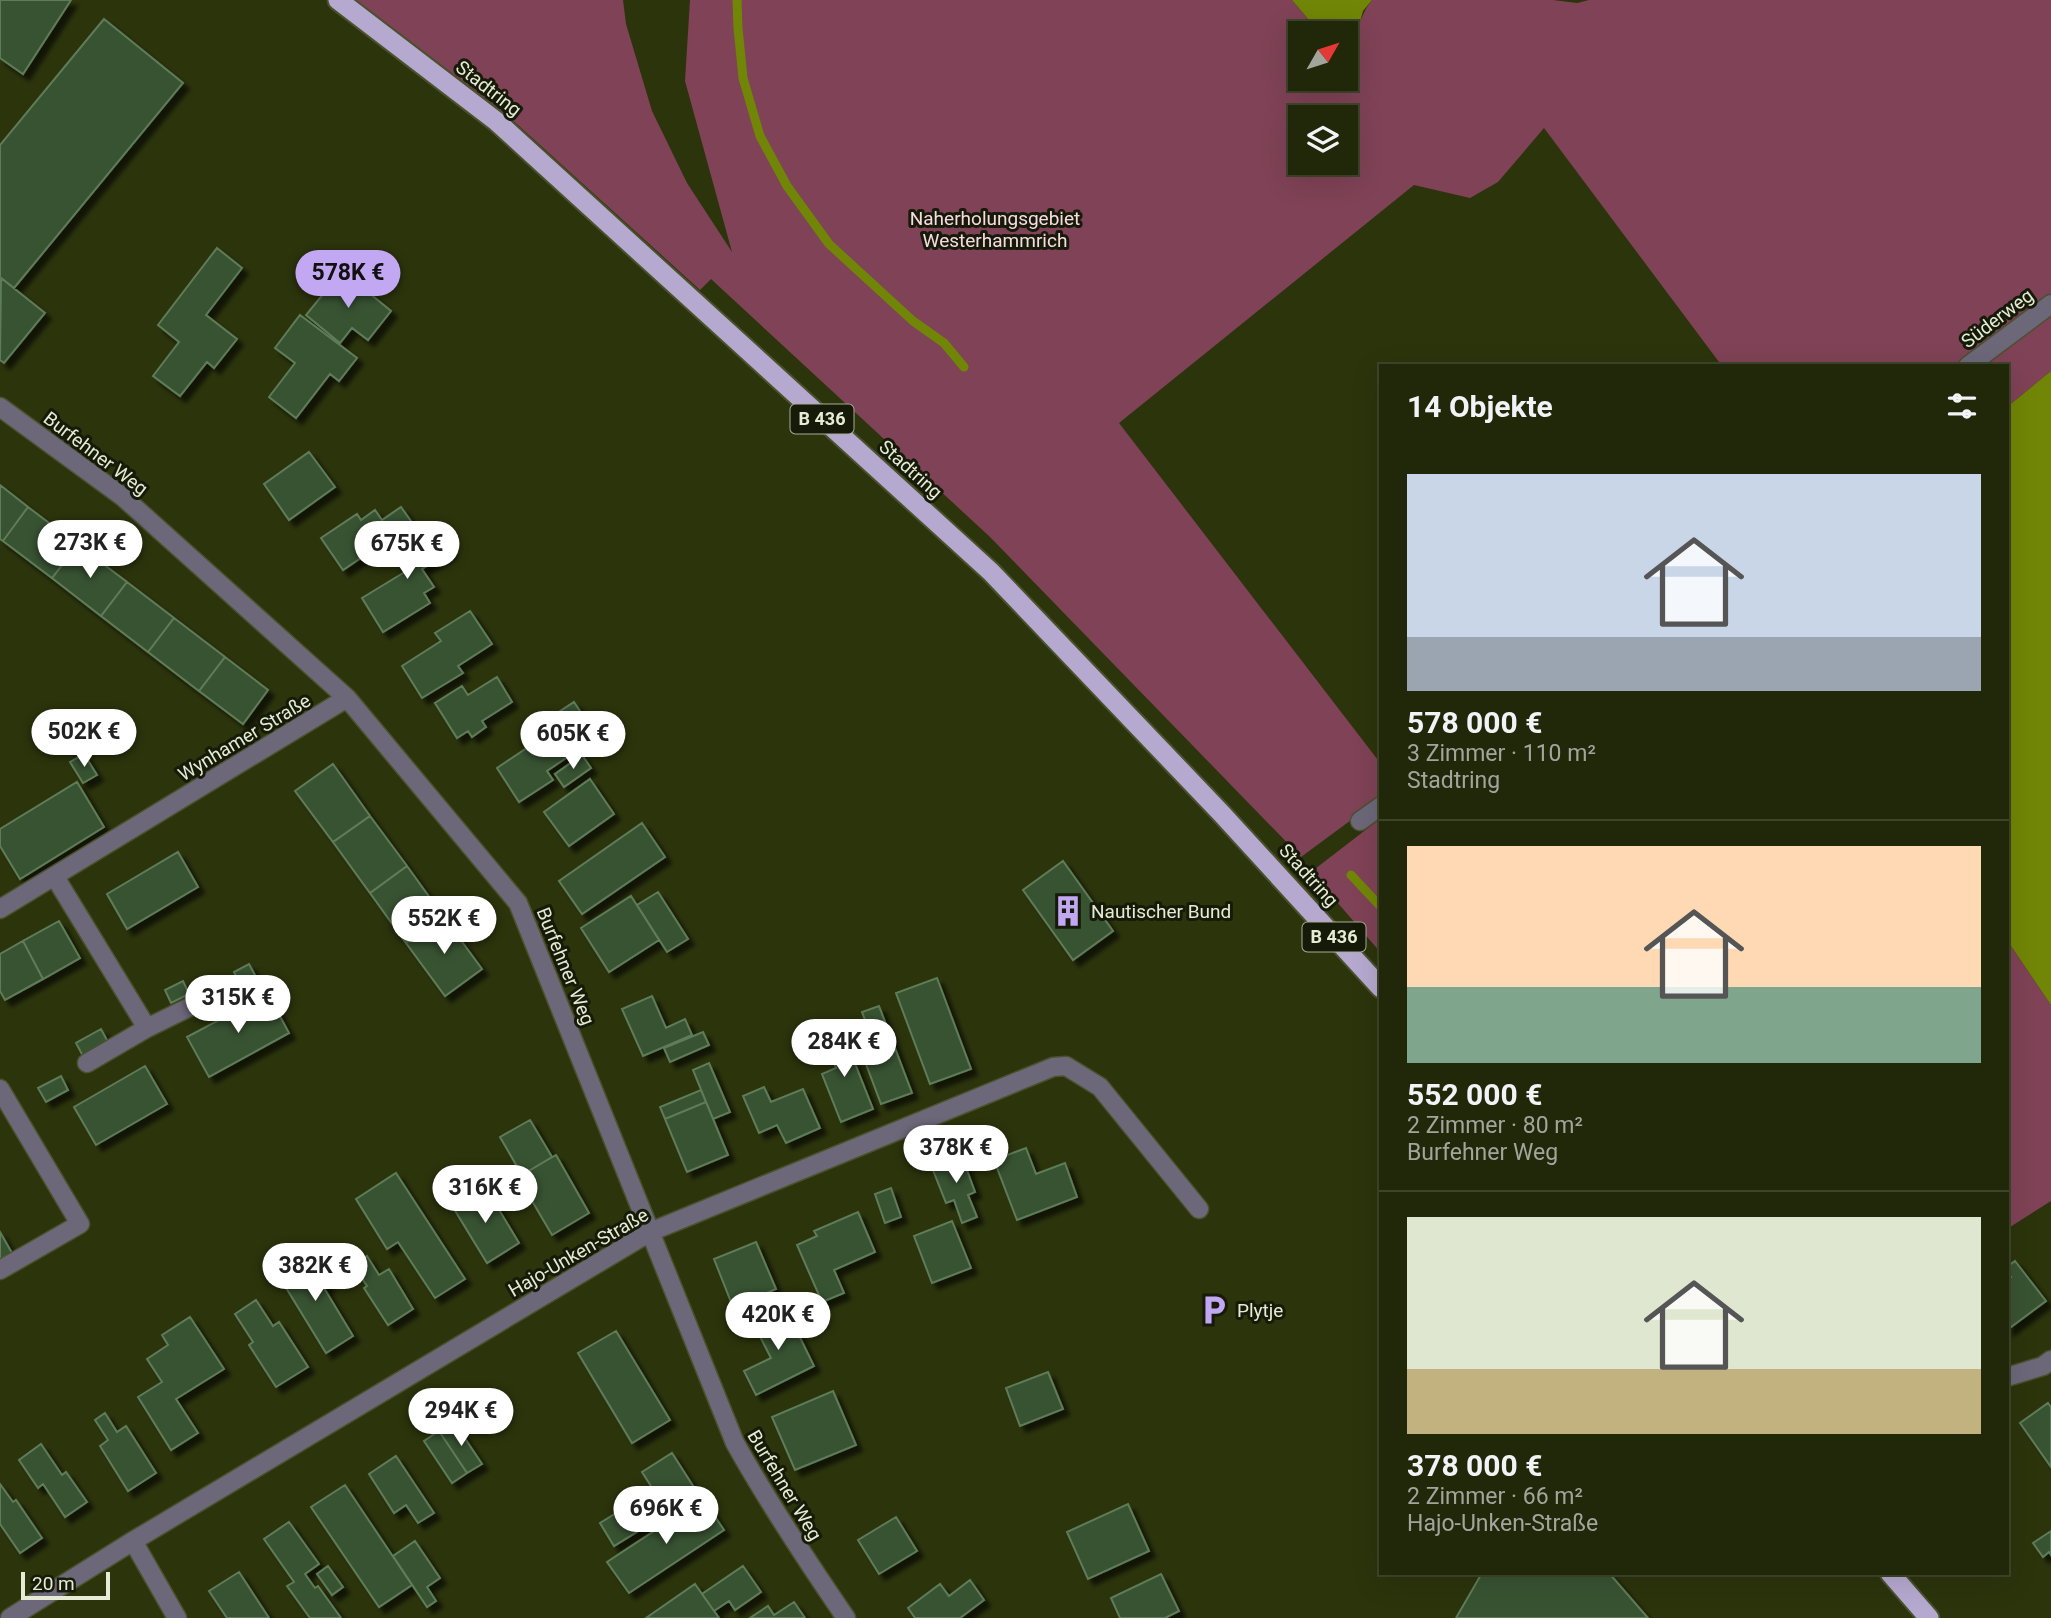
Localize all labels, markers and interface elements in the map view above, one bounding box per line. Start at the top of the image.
north arrow [1288,21,1358,91]
map controls [1288,21,1358,175]
street label: Stadtring [451,56,526,121]
button: layers [1288,105,1358,175]
park label: Naherholungsgebiet Westerhammrich [910,207,1080,252]
pin: 578K € [291,250,405,310]
text: 578K € [311,259,385,286]
street label: Süderweg [1957,284,2038,353]
icon: filters [1943,387,1981,425]
text: 14 Objekte [1407,389,1553,424]
road number: B 436 [790,404,854,433]
street label: Burfehner Weg [39,407,152,500]
street label: Stadtring [874,435,947,504]
icon: home [1631,519,1757,645]
pin: 273K € [33,520,147,580]
pin: 675K € [350,522,464,581]
text: 273K € [53,529,127,556]
text: 675K € [370,530,444,557]
street label: Wynhamer Straße [174,689,315,786]
text: 578 000 € [1407,705,1542,740]
pin: 502K € [27,710,141,769]
pin: 605K € [516,712,630,771]
text: 502K € [47,718,121,745]
text: 605K € [536,720,610,747]
text: 3 Zimmer · 110 m² [1407,740,1596,767]
text: Stadtring [1407,767,1500,794]
street label: Stadtring [1274,839,1343,912]
icon: home [1631,891,1757,1017]
building icon: Nautischer Bund [1051,894,1085,928]
pin: 552K € [387,897,501,956]
place label: Nautischer Bund [1091,900,1231,923]
street label: Burfehner Weg [531,904,600,1028]
text: 552K € [407,905,481,932]
road number: B 436 [1302,922,1366,952]
pin: 315K € [181,976,295,1035]
text: 315K € [201,984,275,1011]
pin: 284K € [787,1020,901,1079]
text: 284K € [807,1028,881,1055]
text: 552 000 € [1407,1077,1542,1112]
text: 2 Zimmer · 80 m² [1407,1112,1583,1139]
pin: 378K € [899,1126,1013,1185]
text: 378K € [919,1134,993,1161]
text: Burfehner Weg [1407,1139,1558,1166]
pin: 316K € [428,1166,542,1225]
text: 316K € [448,1174,522,1201]
street label: Hajo-Unken-Straße [504,1203,652,1302]
pin: 382K € [258,1244,372,1303]
text: 382K € [278,1252,352,1279]
icon: home [1631,1262,1757,1388]
pin: 420K € [721,1292,835,1352]
parking icon: Plytje [1197,1293,1231,1327]
place label: Plytje [1237,1299,1283,1322]
text: 420K € [741,1301,815,1328]
pin: 294K € [404,1388,518,1448]
text: 294K € [424,1397,498,1424]
street label: Burfehner Weg [743,1426,827,1545]
text: 378 000 € [1407,1448,1542,1483]
text: 2 Zimmer · 66 m² [1407,1483,1583,1510]
pin: 696K € [609,1486,723,1546]
text: 696K € [629,1495,703,1522]
text: Hajo-Unken-Straße [1407,1510,1598,1537]
scale bar [21,1569,110,1601]
text: 20 m [32,1572,75,1595]

